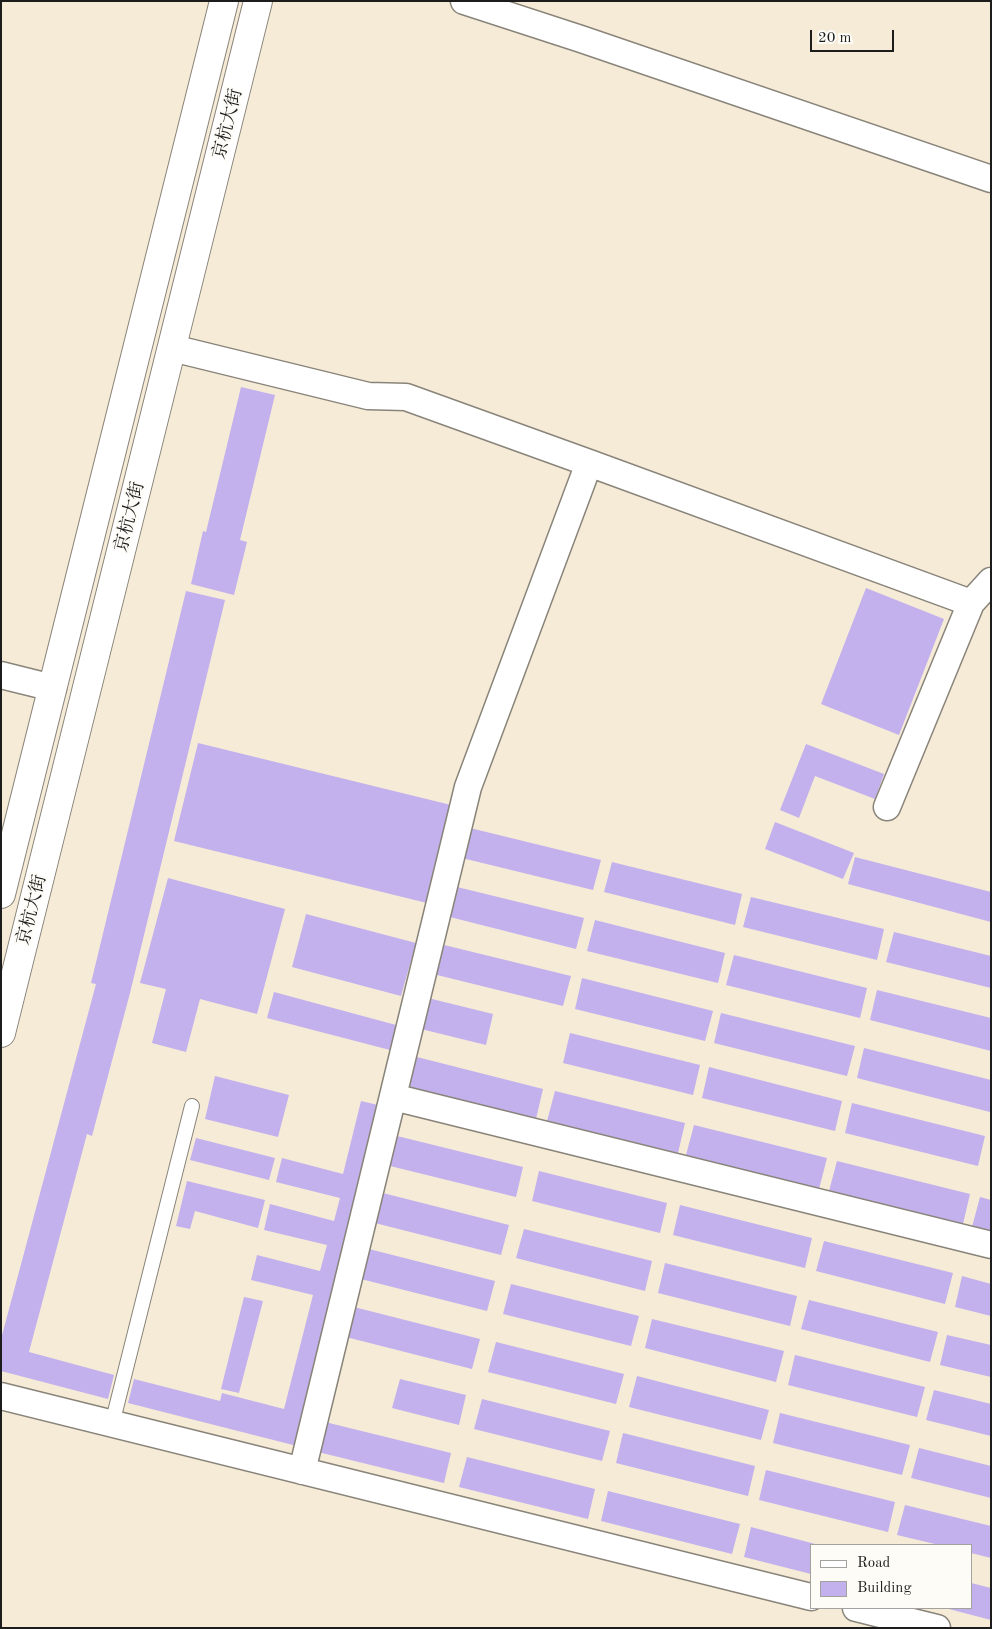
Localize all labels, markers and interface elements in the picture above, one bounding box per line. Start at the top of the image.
scale bar [812,20,896,52]
text: 20 m [818,31,852,46]
street label: 京杭大街 [209,86,247,162]
street label: 京杭大街 [111,479,149,555]
street label: 京杭大街 [13,872,51,948]
legend [810,1544,972,1609]
text: Road [857,1556,890,1571]
text: Building [857,1581,912,1596]

